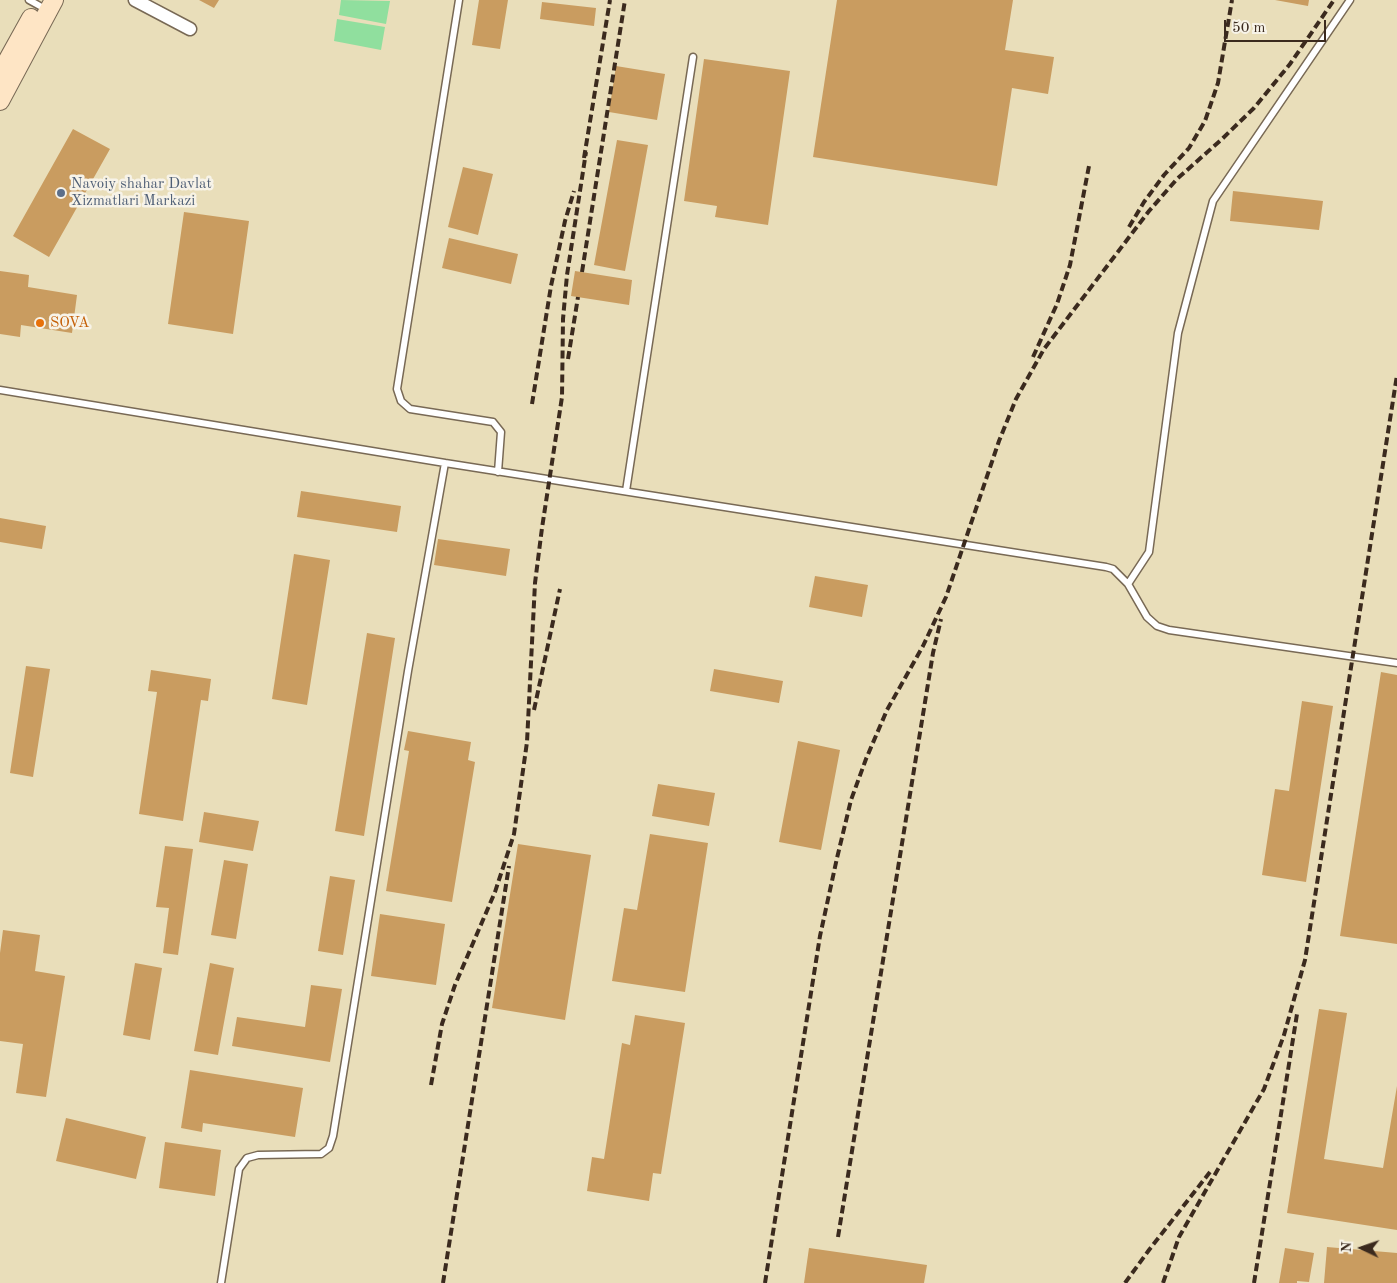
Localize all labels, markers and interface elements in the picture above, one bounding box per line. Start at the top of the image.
scale bar [1227,10,1330,42]
text: 50 m [1232,21,1266,36]
place label: Navoiy shahar Davlat Xizmatlari Markazi [71,175,212,210]
marker: Navoiy shahar Davlat Xizmatlari Markazi [55,187,67,199]
place label: SOVA [50,314,89,332]
marker: SOVA [34,317,46,329]
north arrow [1337,1223,1387,1273]
text: N [1340,1242,1354,1253]

